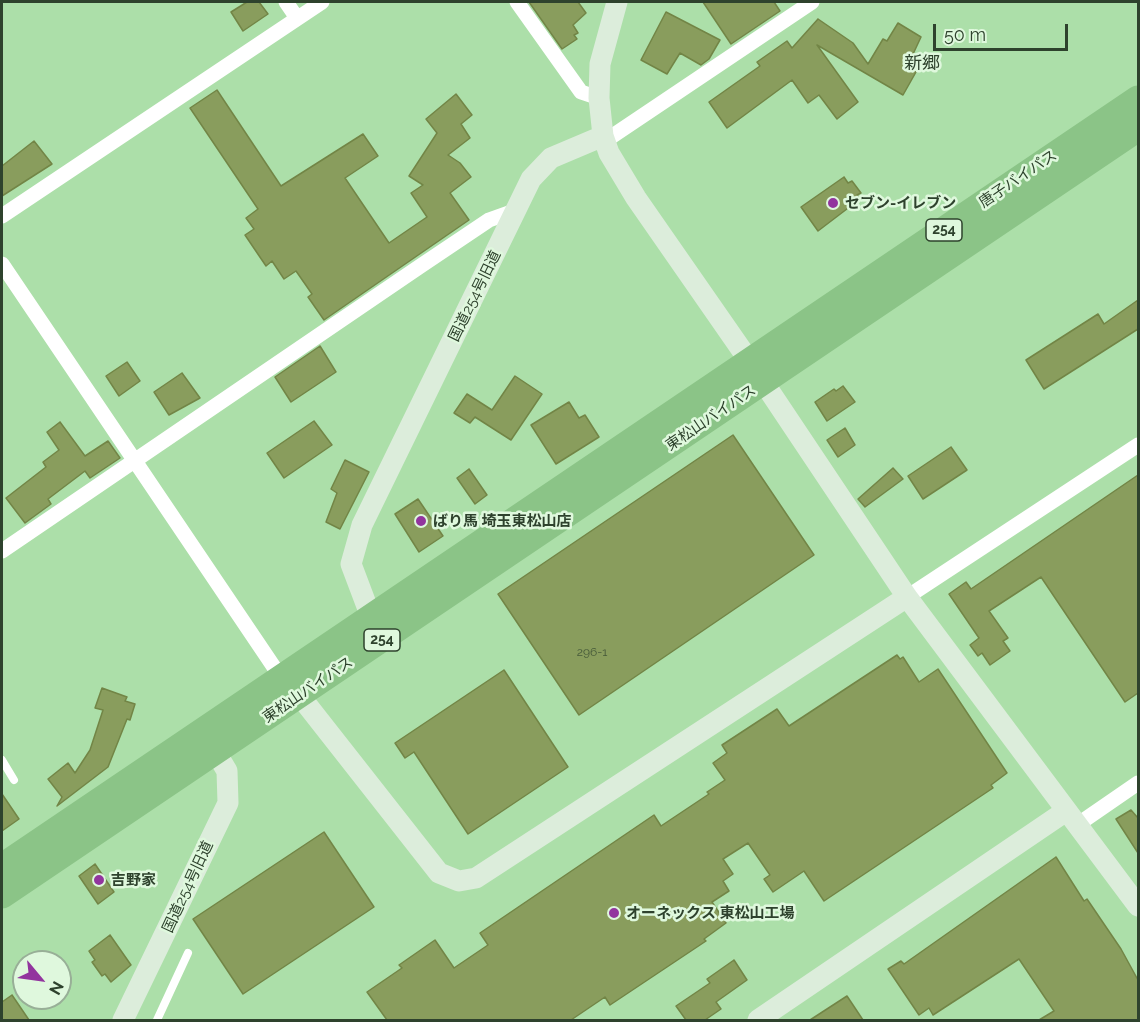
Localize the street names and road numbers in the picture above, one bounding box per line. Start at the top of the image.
street label: 唐子バイパス [976,146,1060,212]
road number: 254 [926,219,962,241]
street label: 国道254号旧道 [445,247,505,345]
street label: 東松山バイパス [662,381,760,455]
road number: 254 [364,629,400,651]
street label: 東松山バイパス [259,653,357,727]
street label: 国道254号旧道 [159,838,217,936]

